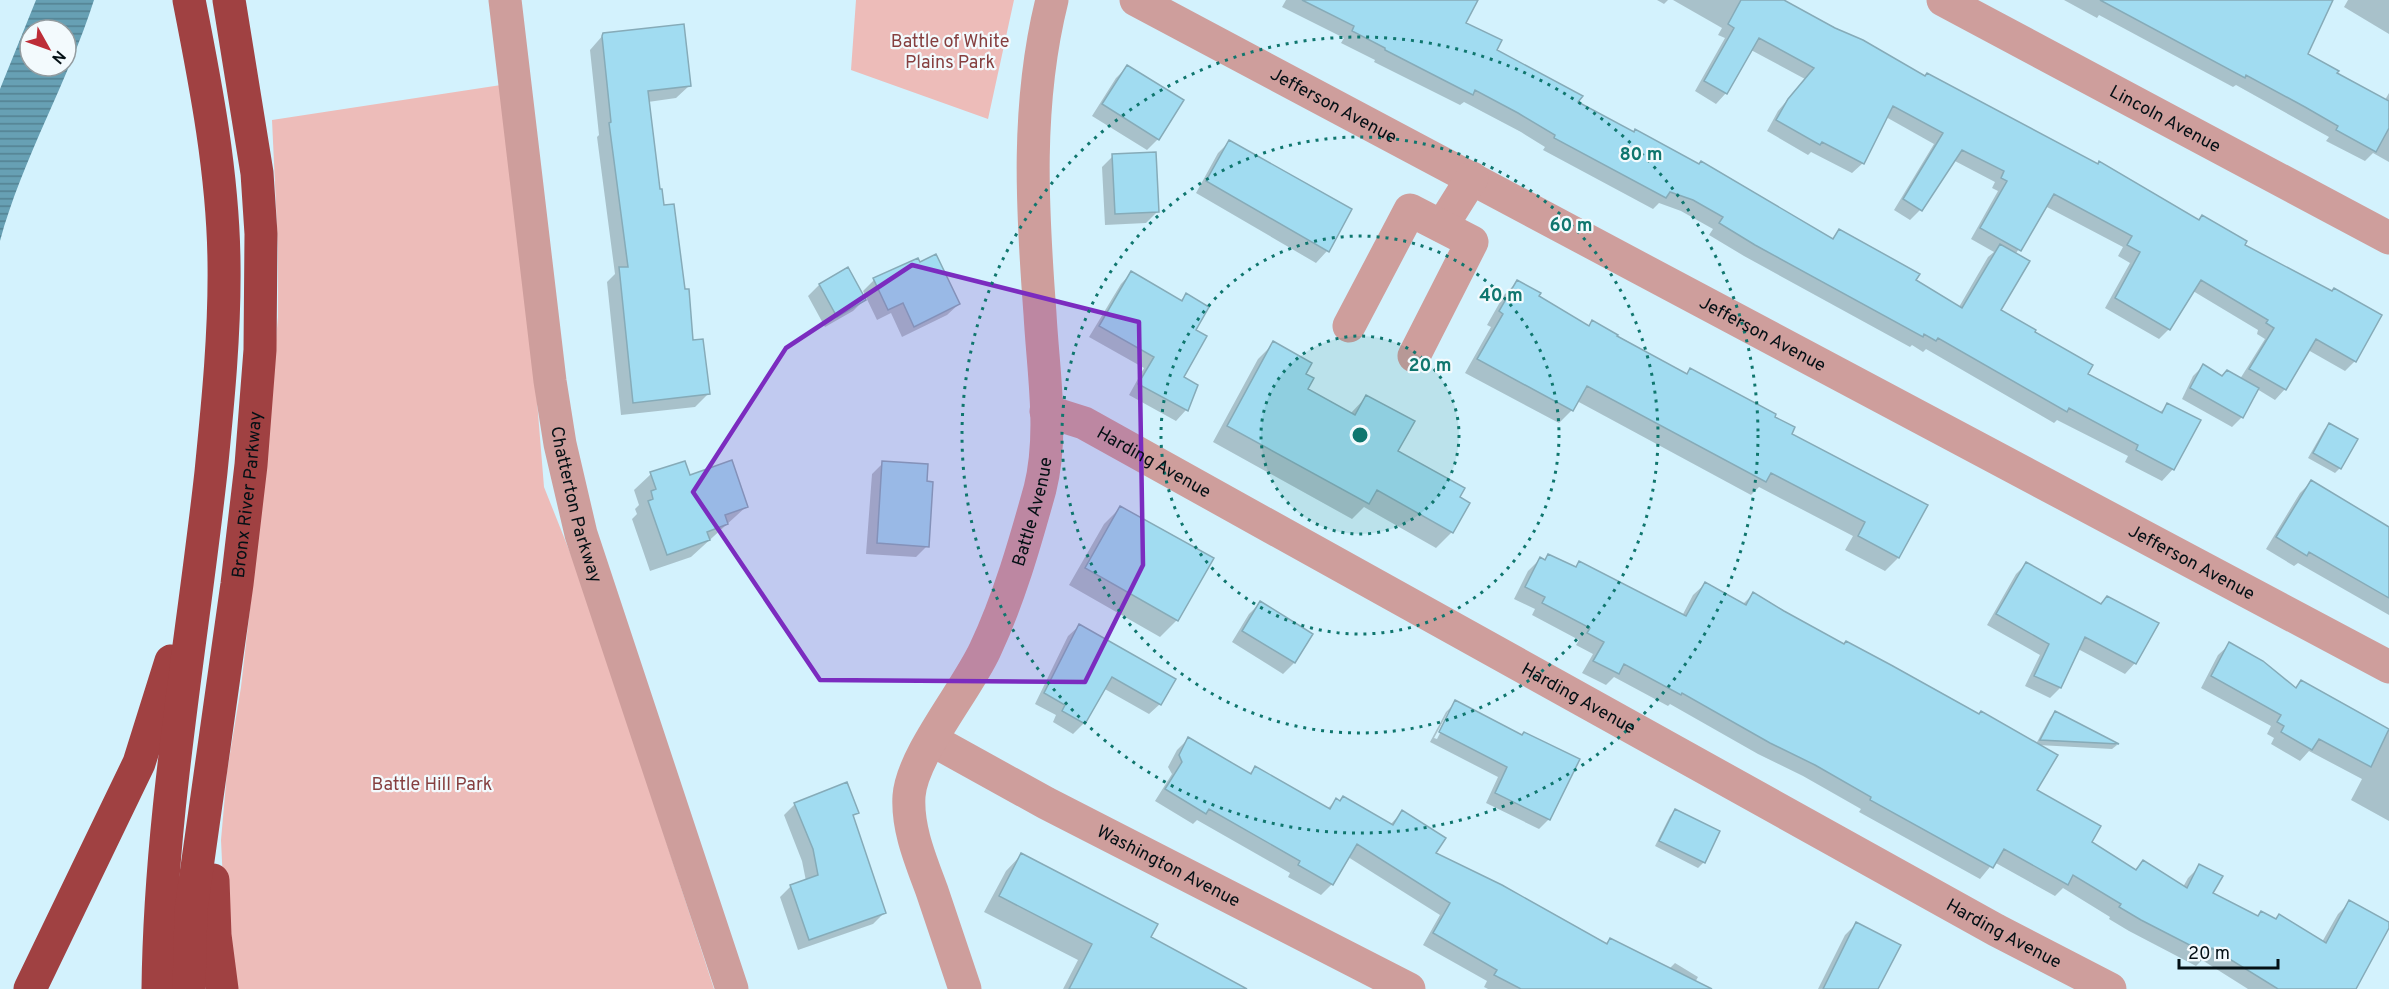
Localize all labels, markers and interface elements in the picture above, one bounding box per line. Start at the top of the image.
north arrow [18,18,78,78]
park label: Battle of White Plains Park [891,31,1009,75]
text: N [47,46,69,67]
street label: Jefferson Avenue [1266,63,1400,150]
street label: Lincoln Avenue [2105,81,2224,159]
text: 80 m [1619,144,1663,167]
text: 60 m [1549,215,1593,238]
text: 40 m [1479,285,1523,308]
street label: Jefferson Avenue [1695,292,1829,378]
text: 20 m [1408,355,1452,378]
street label: Bronx River Parkway [228,411,268,580]
street label: Harding Avenue [1092,422,1215,504]
street label: Chatterton Parkway [544,425,606,586]
centre of rings [1350,425,1370,445]
street label: Battle Avenue [1008,456,1058,570]
street label: Jefferson Avenue [2124,520,2258,606]
street label: Harding Avenue [1517,658,1639,740]
park label: Battle Hill Park [372,774,492,797]
street label: Washington Avenue [1092,821,1244,913]
street label: Harding Avenue [1942,895,2065,975]
scale bar [2179,932,2278,970]
text: 20 m [2188,943,2230,966]

